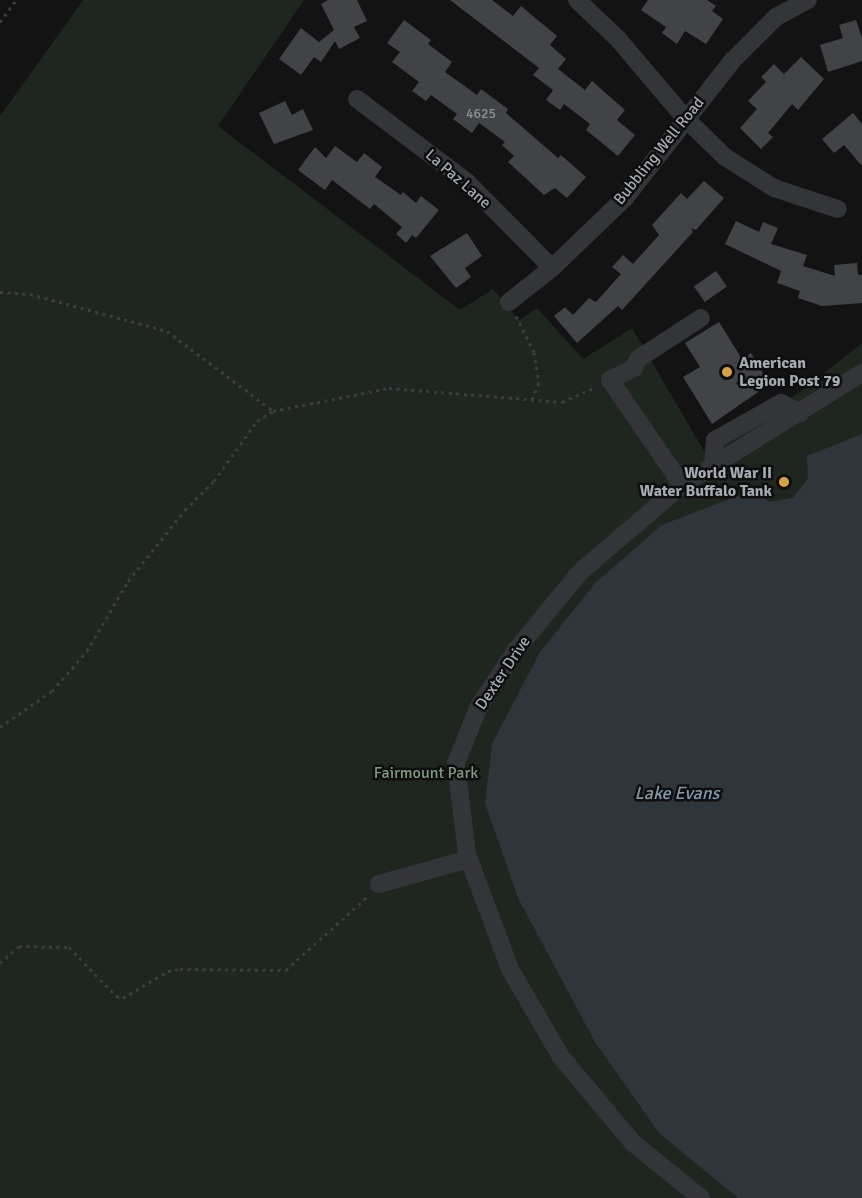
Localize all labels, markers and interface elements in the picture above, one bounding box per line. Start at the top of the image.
street label: Bubbling Well Road [610,93,708,209]
house number: 4625 [466,106,496,122]
street label: La Paz Lane [421,145,495,213]
place label: American Legion Post 79 [739,353,840,391]
marker: American Legion Post 79 [720,365,734,379]
place label: World War II Water Buffalo Tank [640,463,772,501]
marker: World War II Water Buffalo Tank [777,475,791,489]
street label: Dexter Drive [471,633,535,713]
park label: Fairmount Park [374,763,478,783]
water label: Lake Evans [635,782,719,804]

